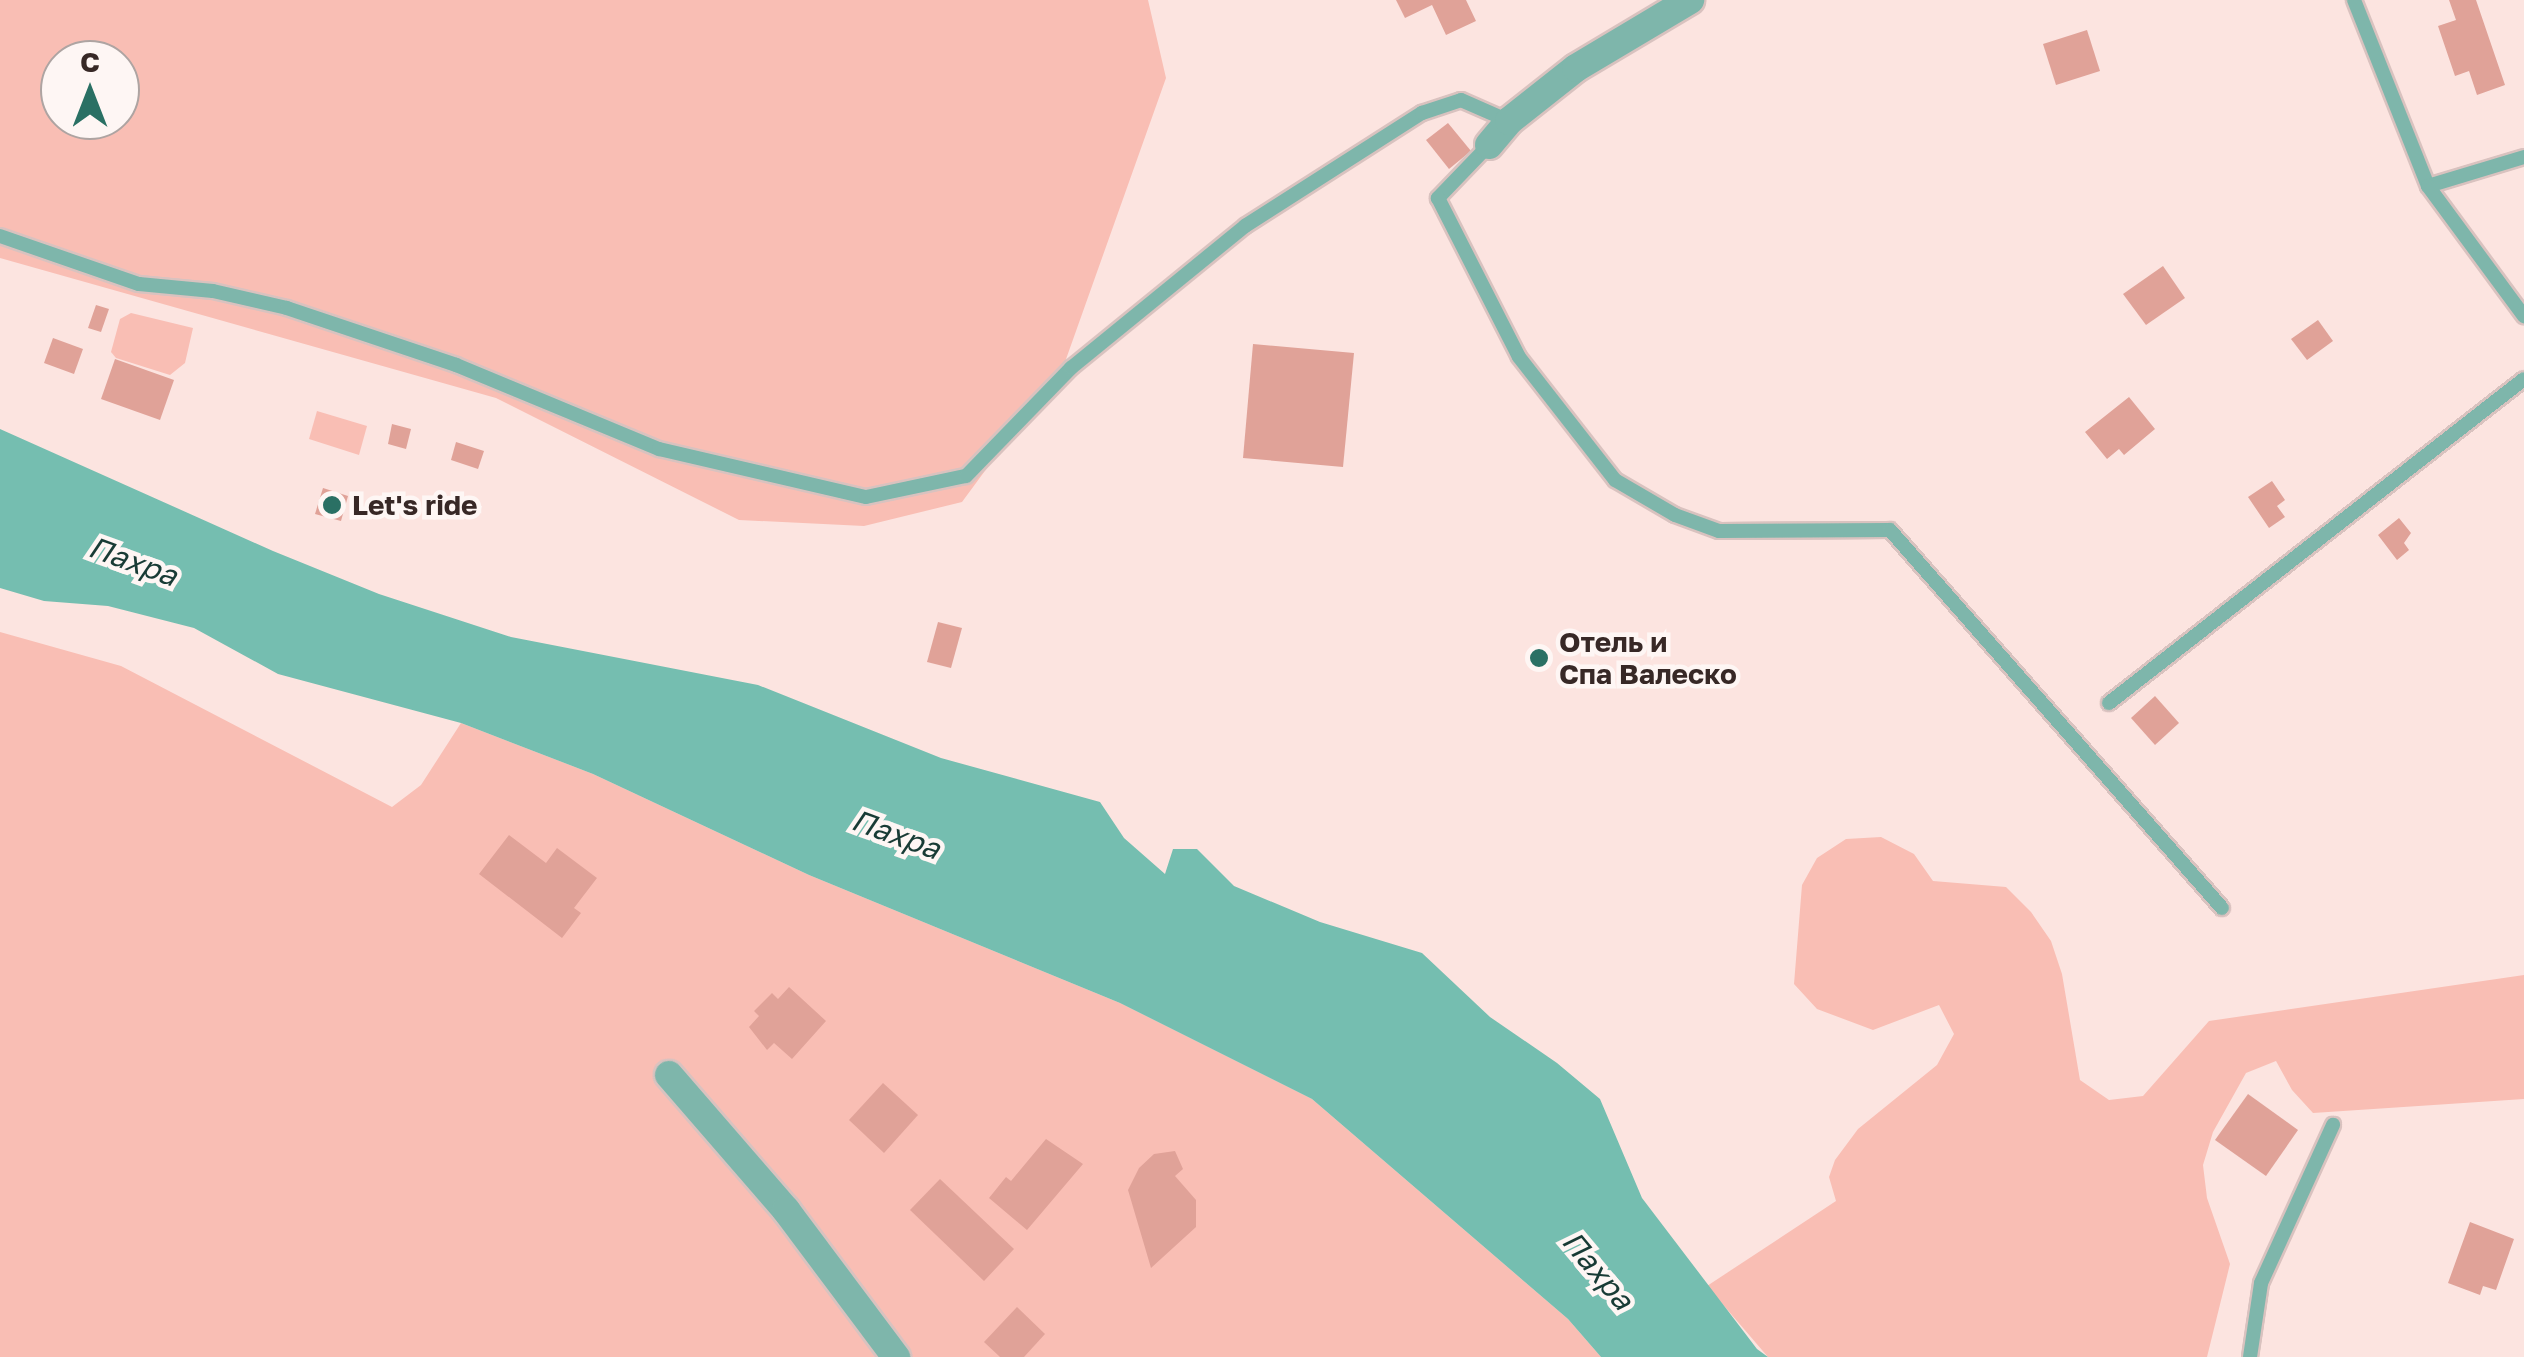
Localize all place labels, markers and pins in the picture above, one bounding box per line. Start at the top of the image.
place label: Let's ride [352,488,478,522]
marker: Let's ride [321,494,343,516]
place label: Отель и Спа Валеско [1559,625,1737,691]
marker: Отель и Спа Валеско [1528,647,1550,669]

